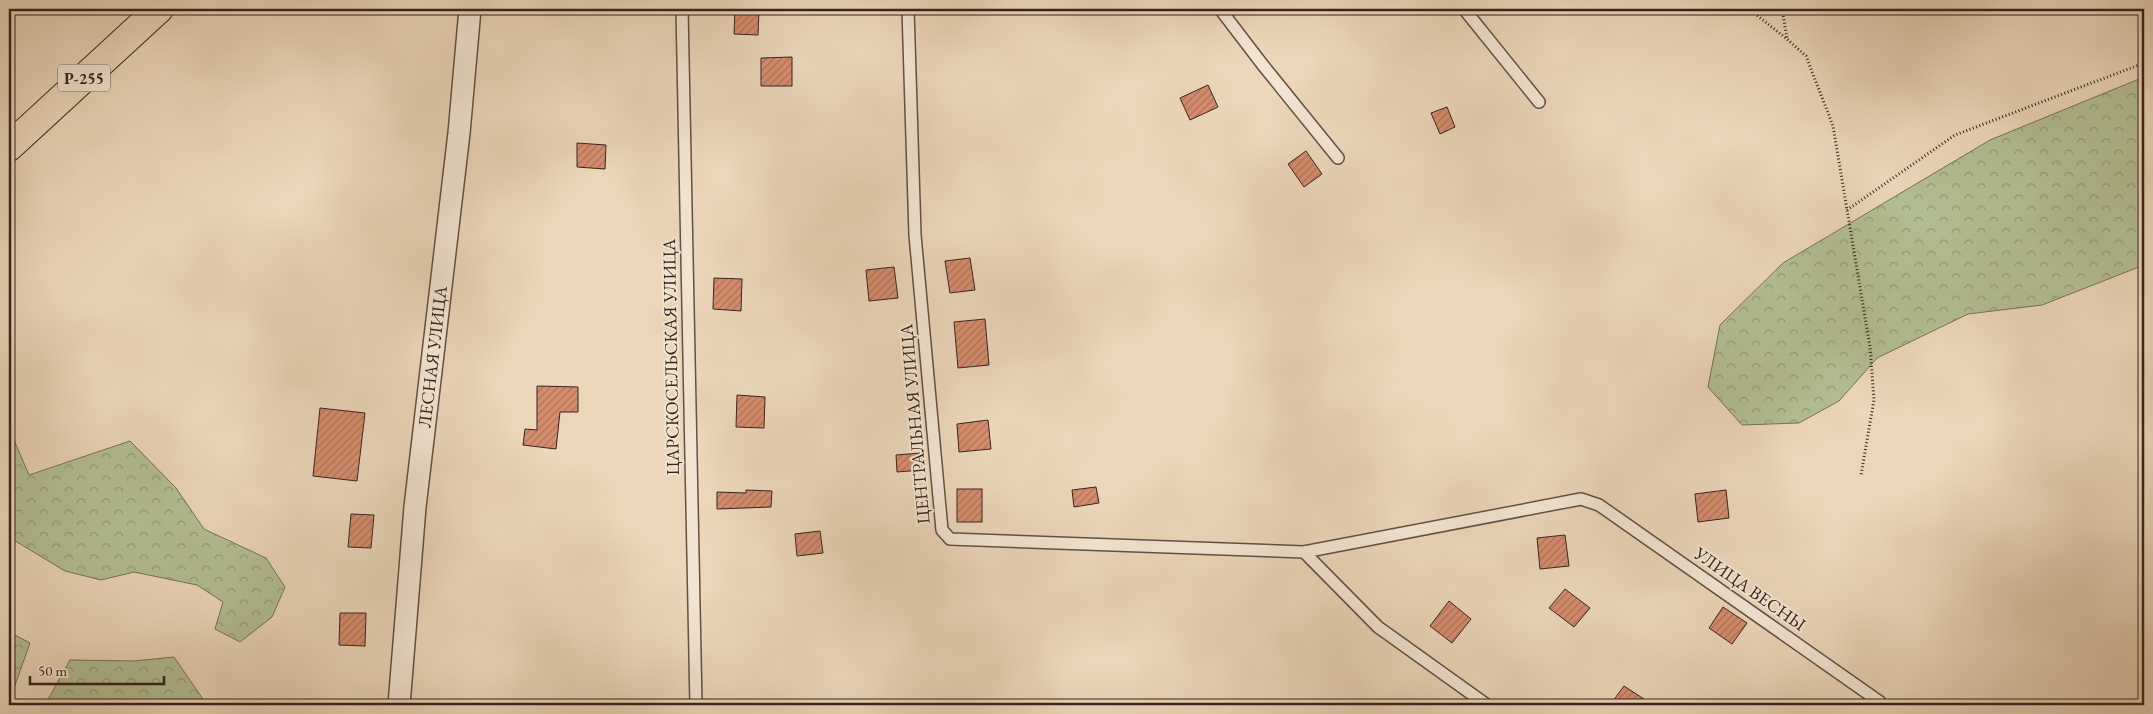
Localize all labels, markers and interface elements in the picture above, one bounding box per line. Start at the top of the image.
road number: Р-255 [58,64,110,92]
street label: ЦАРСКОСЕЛЬСКАЯ УЛИЦА [657,238,684,476]
street label: ЛЕСНАЯ УЛИЦА [412,284,452,429]
street label: ЦЕНТРАЛЬНАЯ УЛИЦА [894,322,935,525]
street label: УЛИЦА ВЕСНЫ [1689,541,1811,636]
scale bar [30,654,164,686]
text: 50 m [38,661,67,680]

